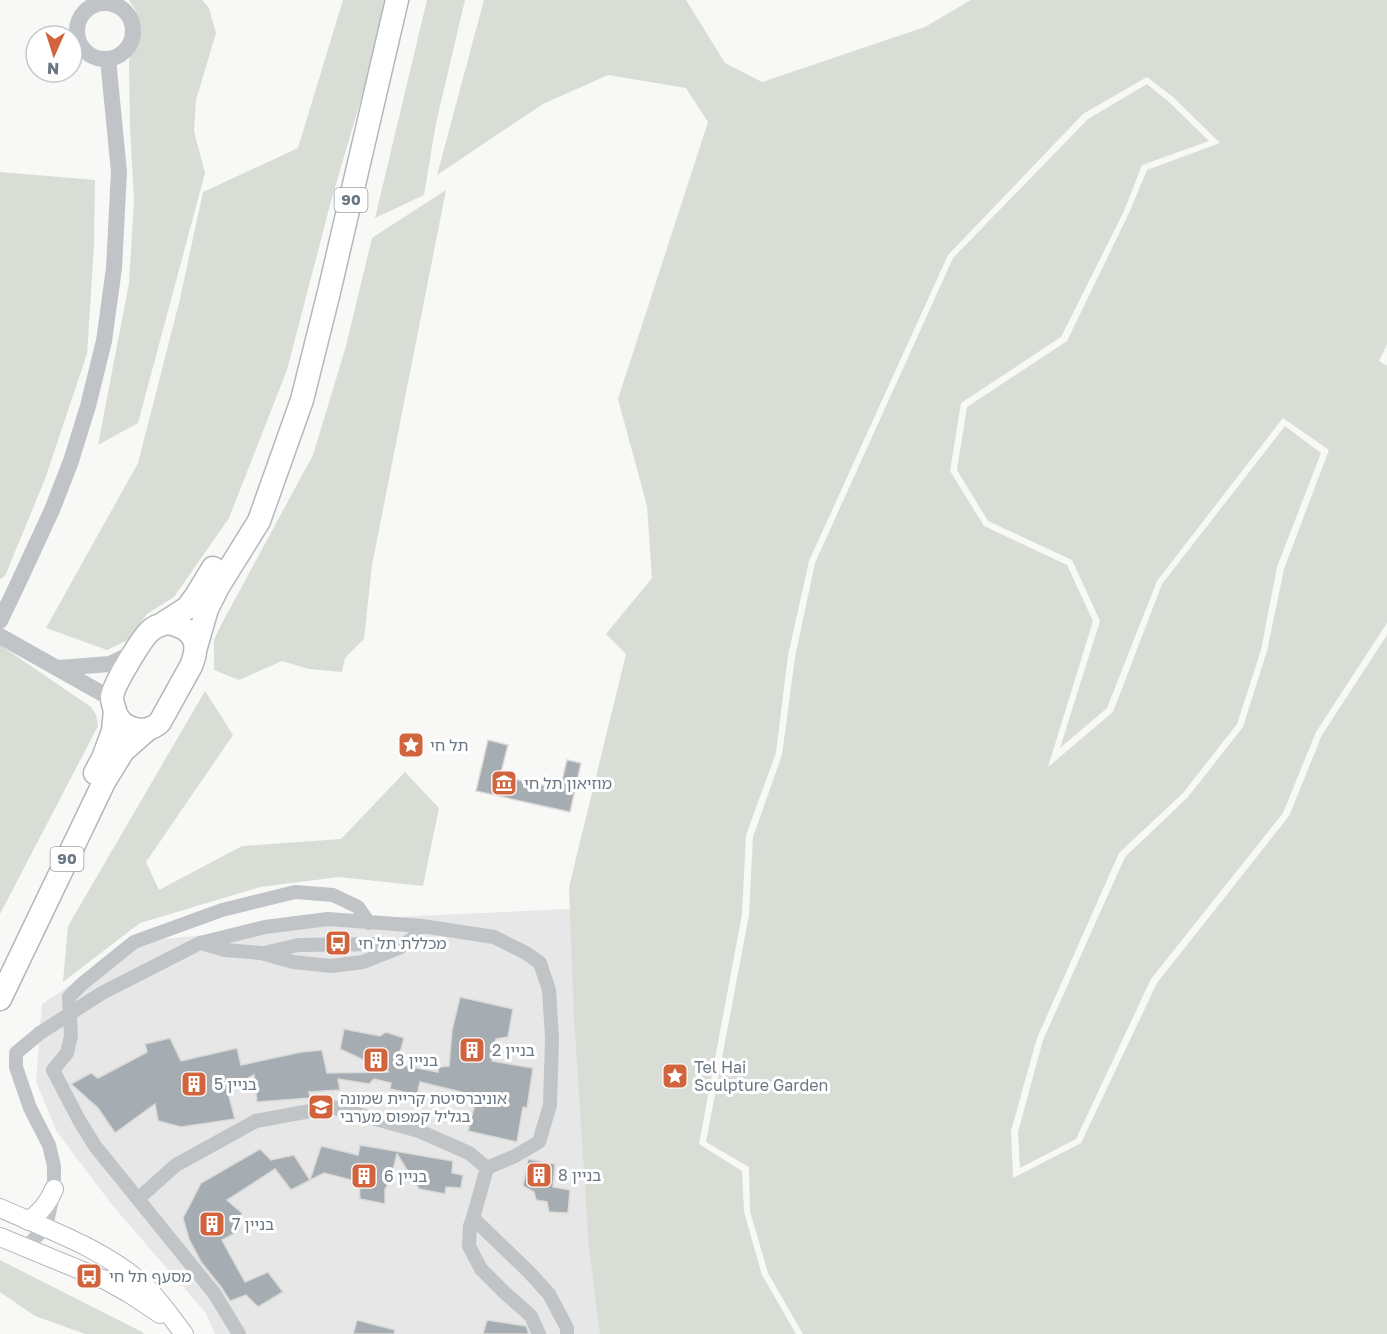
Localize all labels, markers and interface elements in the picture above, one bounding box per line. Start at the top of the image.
north arrow [24,24,84,84]
text: N [47,59,60,79]
road number: 90 [334,188,368,212]
place icon: תל חי [396,730,426,760]
place label: תל חי [430,735,469,755]
museum icon: מוזיאון תל חי [489,768,519,798]
place label: מוזיאון תל חי [524,773,612,793]
road number: 90 [50,847,84,871]
bus stop icon: מכללת תל חי [323,928,353,958]
place label: מכללת תל חי [358,933,447,953]
building icon: בניין 2 [457,1035,487,1065]
place label: בניין 2 [492,1040,535,1060]
building icon: בניין 3 [361,1045,391,1075]
place label: בניין 3 [395,1050,438,1070]
place label: Tel Hai Sculpture Garden [694,1057,828,1095]
place icon: Tel Hai Sculpture Garden [660,1061,690,1091]
building icon: בניין 5 [179,1069,209,1099]
place label: בניין 5 [214,1074,257,1094]
place label: אוניברסיטת קריית שמונה בגליל קמפוס מערבי [340,1088,507,1126]
school or university icon: אוניברסיטת קריית שמונה בגליל קמפוס מערבי [306,1092,336,1122]
building icon: בניין 8 [524,1160,554,1190]
building icon: בניין 6 [349,1161,379,1191]
place label: בניין 8 [558,1165,601,1185]
place label: בניין 6 [384,1166,427,1186]
building icon: בניין 7 [197,1209,227,1239]
place label: בניין 7 [232,1214,274,1234]
bus stop icon: מסעף תל חי [74,1261,104,1291]
place label: מסעף תל חי [109,1266,191,1286]

